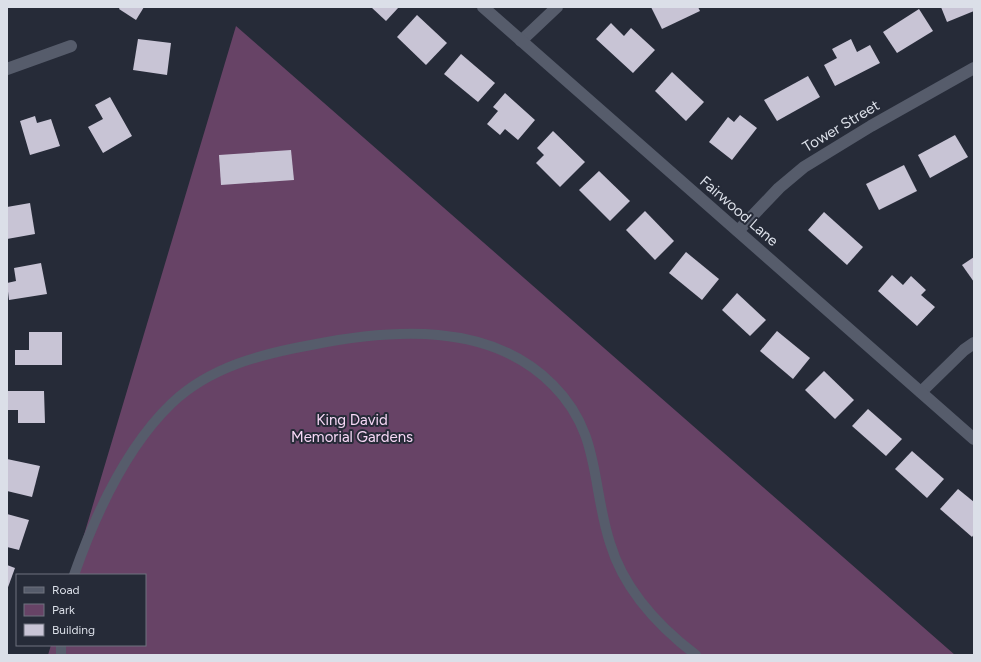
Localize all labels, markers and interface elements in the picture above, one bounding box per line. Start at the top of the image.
street label: Tower Street [799,96,883,156]
street label: Fairwood Lane [696,172,782,250]
park label: King David Memorial Gardens [291,411,413,446]
legend [16,574,146,646]
text: Road [52,583,80,597]
text: Park [52,603,75,617]
text: Building [52,623,95,637]

